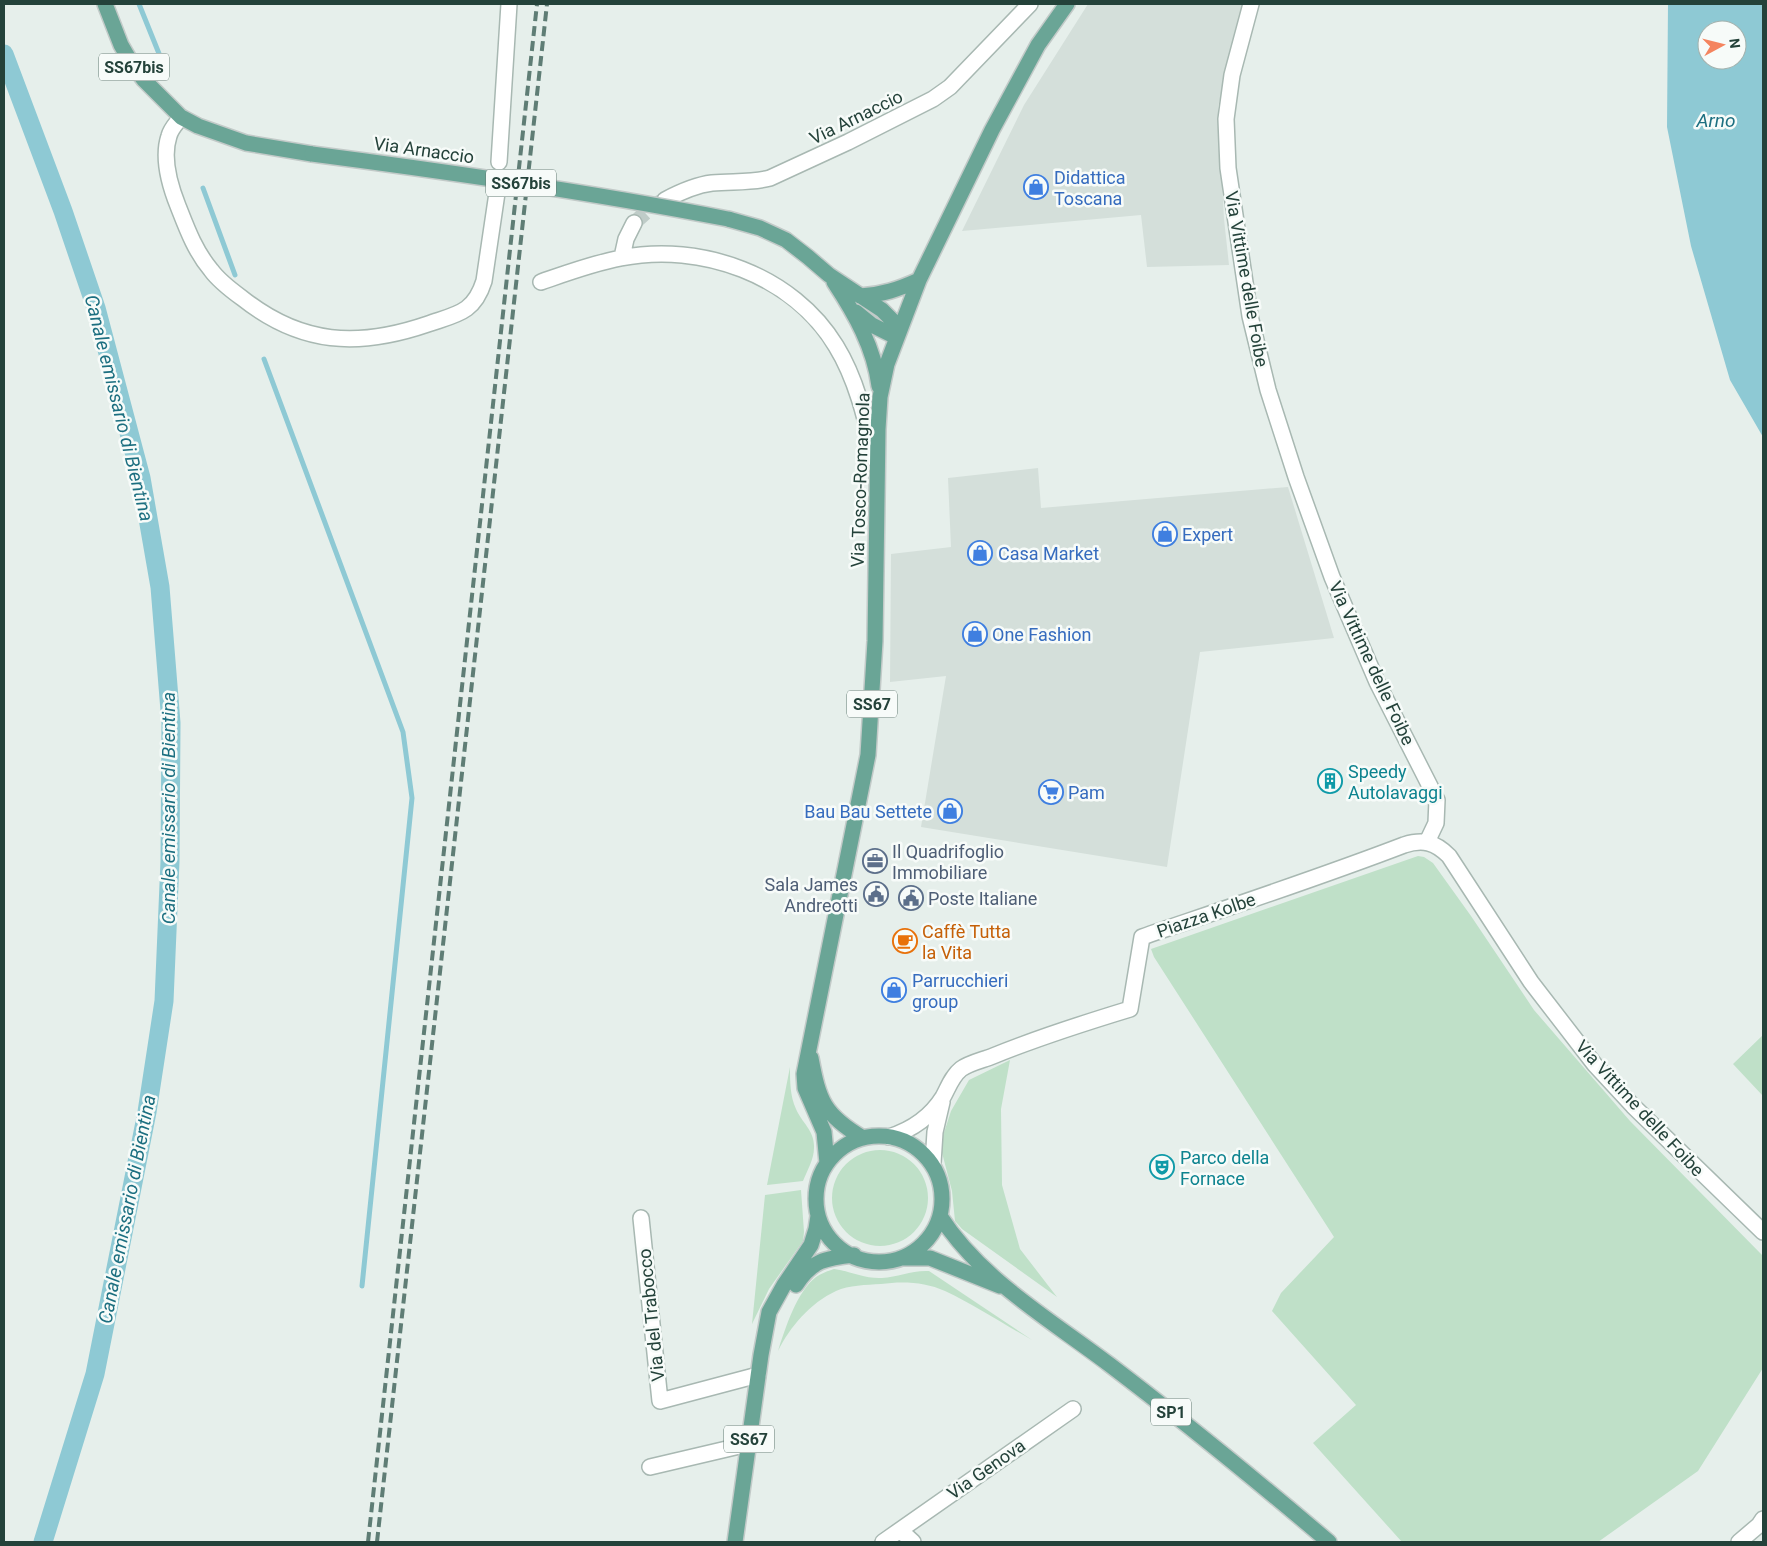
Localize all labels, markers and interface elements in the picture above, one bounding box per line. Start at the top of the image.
north arrow [1697,20,1747,70]
text: N [1726,38,1743,49]
road number: SS67bis [99,54,169,80]
street label: Via Arnaccio [806,85,906,149]
water label: Arno [1696,109,1735,132]
street label: Via Arnaccio [372,133,476,167]
place label: Didattica Toscana [1054,167,1126,209]
road number: SS67bis [486,170,556,197]
shop icon: Didattica Toscana [1023,174,1049,200]
street label: Via Vittime delle Foibe [1221,189,1273,369]
water label: Canale emissario di Bientina [80,292,158,524]
street label: Via Tosco-Romagnola [846,392,874,568]
shop icon: Expert [1152,521,1178,547]
place label: Expert [1182,524,1233,545]
shop icon: Casa Market [967,540,993,566]
place label: Casa Market [998,543,1099,564]
street label: Via Vittime delle Foibe [1325,578,1419,748]
shop icon: One Fashion [962,621,988,647]
place label: One Fashion [992,624,1092,645]
road number: SS67 [847,691,897,718]
water label: Canale emissario di Bientina [157,692,180,924]
place label: Speedy Autolavaggi [1348,761,1443,803]
building icon: Speedy Autolavaggi [1317,768,1343,794]
supermarket icon: Pam [1038,779,1064,805]
place label: Pam [1068,782,1105,803]
shop icon: Bau Bau Settete [937,798,963,824]
place label: Bau Bau Settete [804,801,932,822]
place label: Il Quadrifoglio Immobiliare [892,841,1004,883]
office icon: Il Quadrifoglio Immobiliare [862,848,888,874]
place label: Sala James Andreotti [765,874,858,916]
public building icon: Sala James Andreotti [863,881,889,907]
public building icon: Poste Italiane [898,885,924,911]
place label: Poste Italiane [928,888,1037,909]
street label: Piazza Kolbe [1154,888,1258,942]
place label: Caffè Tutta la Vita [922,921,1011,963]
cafe icon: Caffè Tutta la Vita [892,928,918,954]
place label: Parrucchieri group [912,970,1008,1012]
shop icon: Parrucchieri group [881,977,907,1003]
street label: Via Vittime delle Foibe [1571,1036,1709,1180]
water label: Canale emissario di Bientina [94,1093,160,1325]
place label: Parco della Fornace [1180,1147,1269,1189]
theatre icon: Parco della Fornace [1149,1154,1175,1180]
street label: Via del Trabocco [634,1248,668,1382]
road number: SP1 [1151,1398,1191,1425]
road number: SS67 [724,1426,774,1452]
street label: Via Genova [943,1434,1029,1504]

